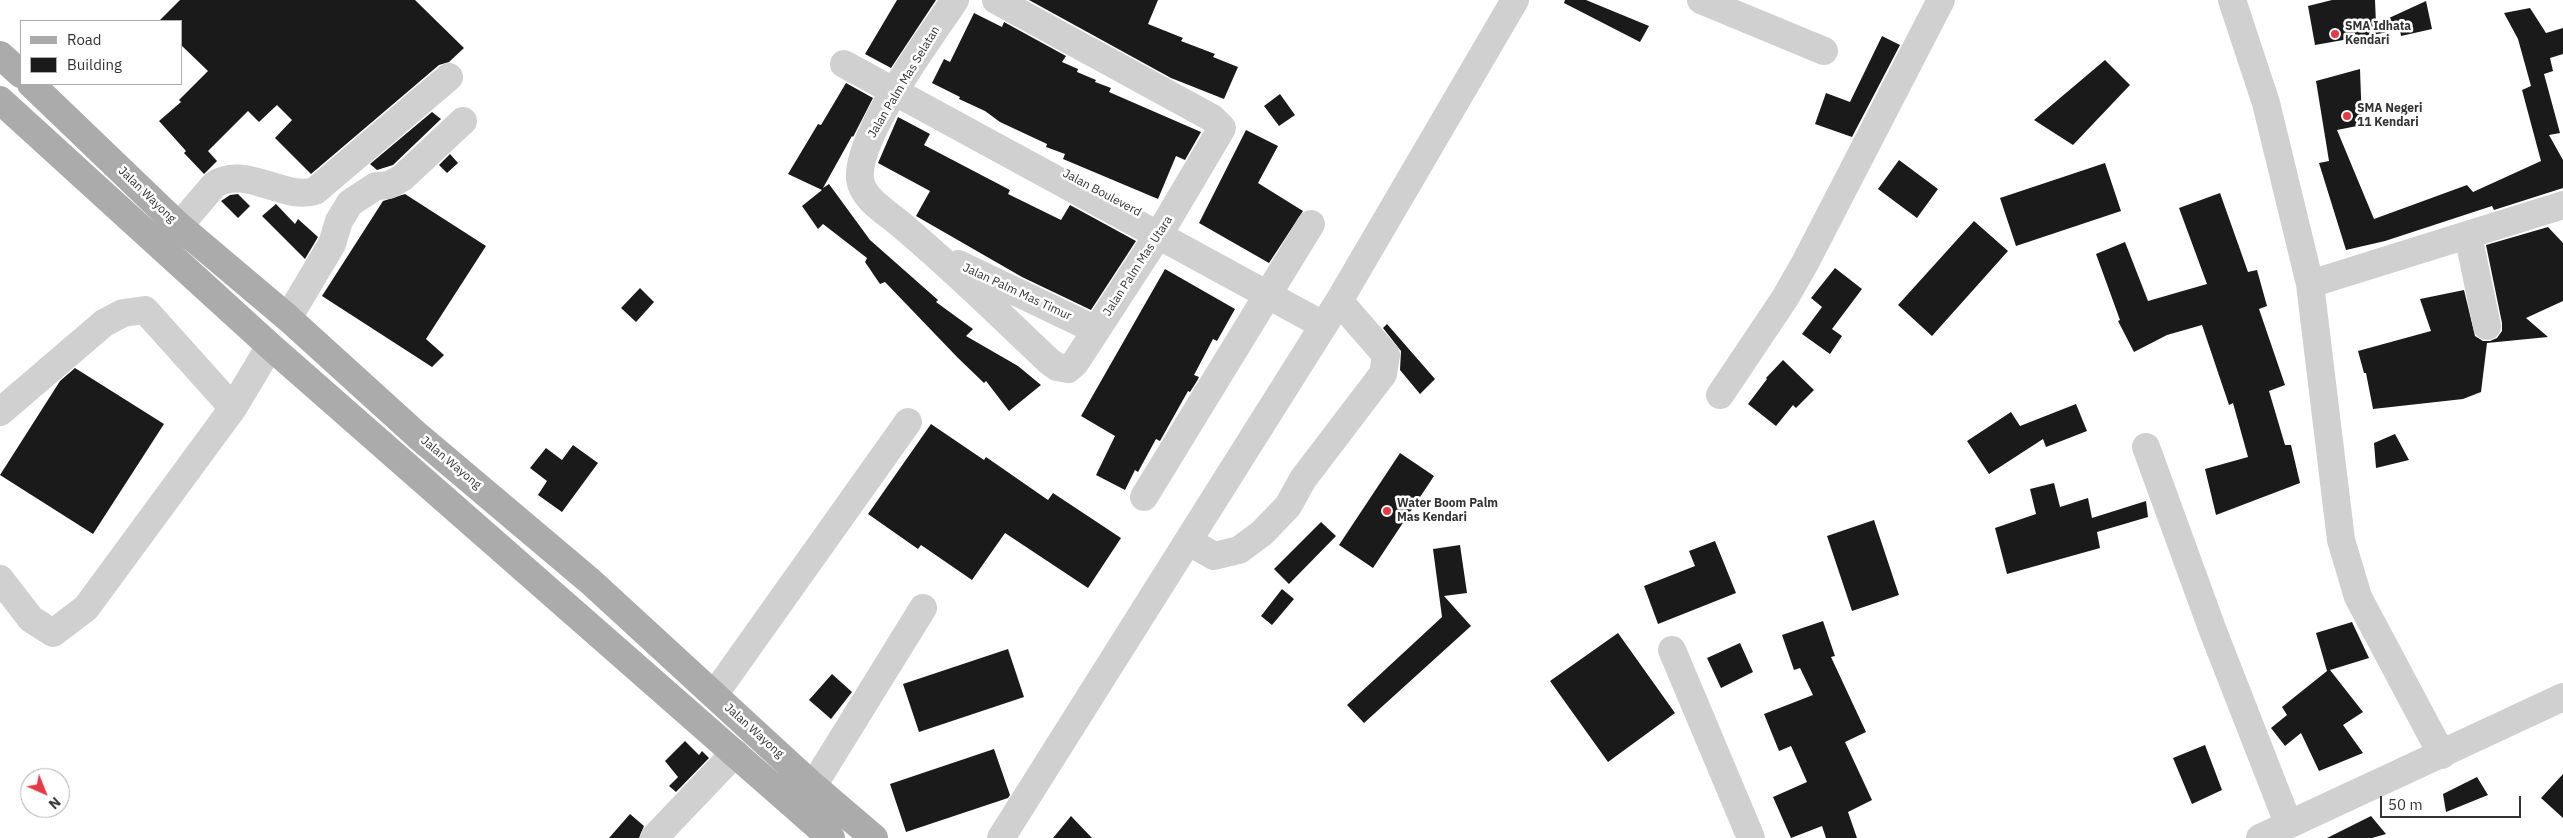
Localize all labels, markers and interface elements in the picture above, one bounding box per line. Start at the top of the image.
legend [20,20,182,85]
place label: SMA Idhata Kendari [2345,20,2411,48]
street label: Jalan Palm Mas Selatan [865,24,943,140]
marker: SMA Idhata Kendari [2329,28,2341,40]
text: Road [67,30,102,49]
text: Building [67,55,122,74]
place label: SMA Negeri 11 Kendari [2357,102,2422,130]
marker: SMA Negeri 11 Kendari [2341,110,2353,122]
street label: Jalan Wayong [115,164,179,226]
street label: Jalan Bouleverd [1060,166,1144,220]
street label: Jalan Palm Mas Utara [1100,213,1176,319]
street label: Jalan Palm Mas Timur [960,260,1074,324]
street label: Jalan Wayong [418,434,484,492]
place label: Water Boom Palm Mas Kendari [1397,497,1498,525]
marker: Water Boom Palm Mas Kendari [1381,505,1393,517]
street label: Jalan Wayong [721,701,787,761]
north arrow [20,768,70,818]
scale bar [2383,786,2524,818]
text: N [45,793,65,813]
text: 50 m [2388,795,2423,814]

